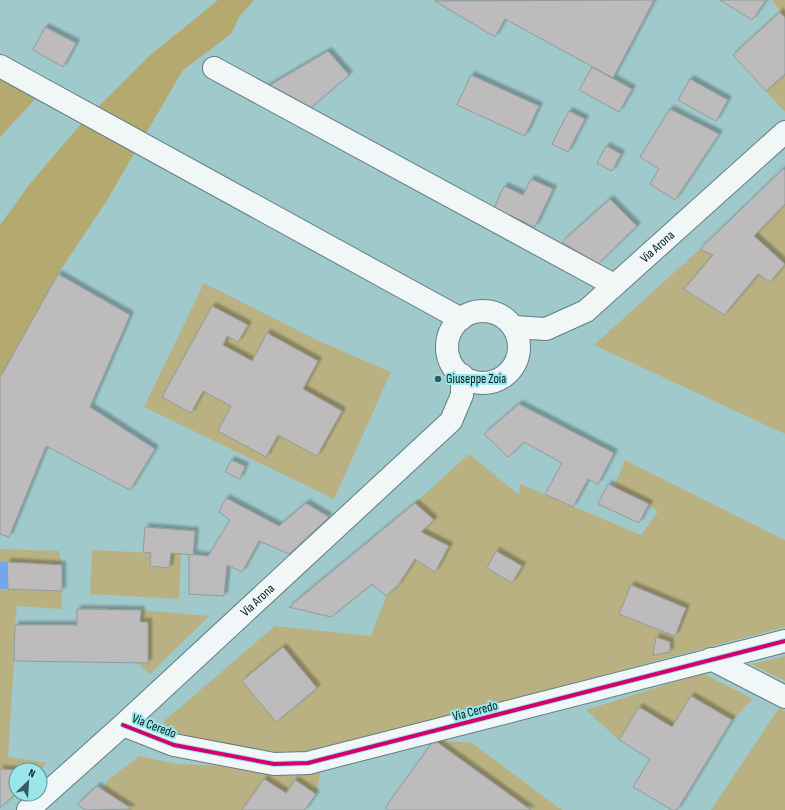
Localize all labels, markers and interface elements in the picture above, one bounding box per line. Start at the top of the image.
street label: Via Arona [637,227,678,266]
place label: Giuseppe Zoia [446,371,506,387]
marker: Giuseppe Zoia [433,374,443,384]
street label: Via Arona [237,581,278,620]
street label: Via Ceredo [451,697,499,725]
street label: Via Ceredo [130,710,178,742]
north arrow [8,762,48,802]
text: N [27,766,38,781]

